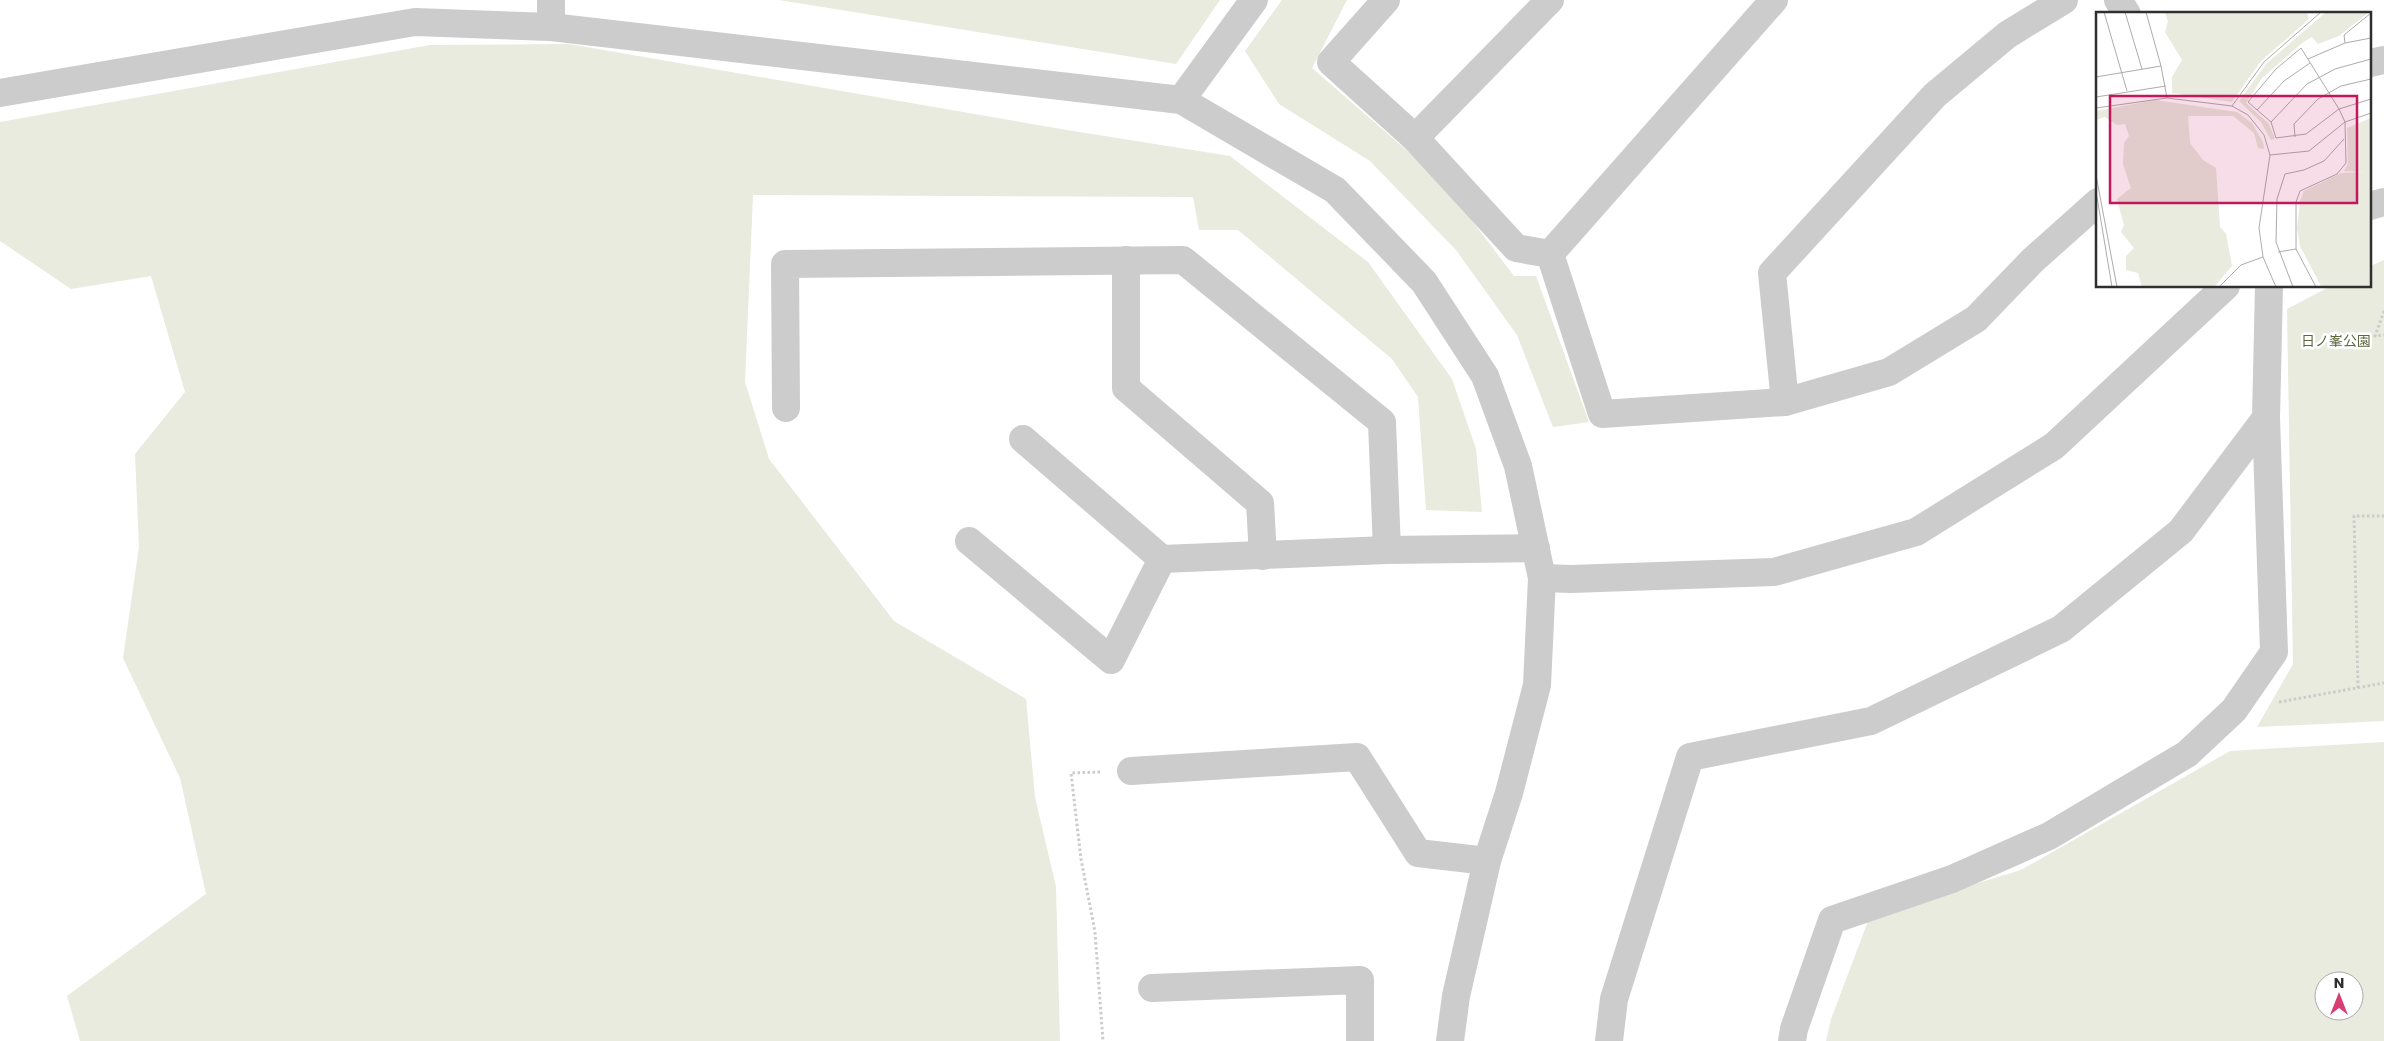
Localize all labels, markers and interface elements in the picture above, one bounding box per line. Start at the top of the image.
inset map [2096,12,2372,288]
park label: 日ノ峯公園 [2301,331,2371,351]
north arrow [2314,971,2364,1021]
text: N [2334,973,2344,993]

